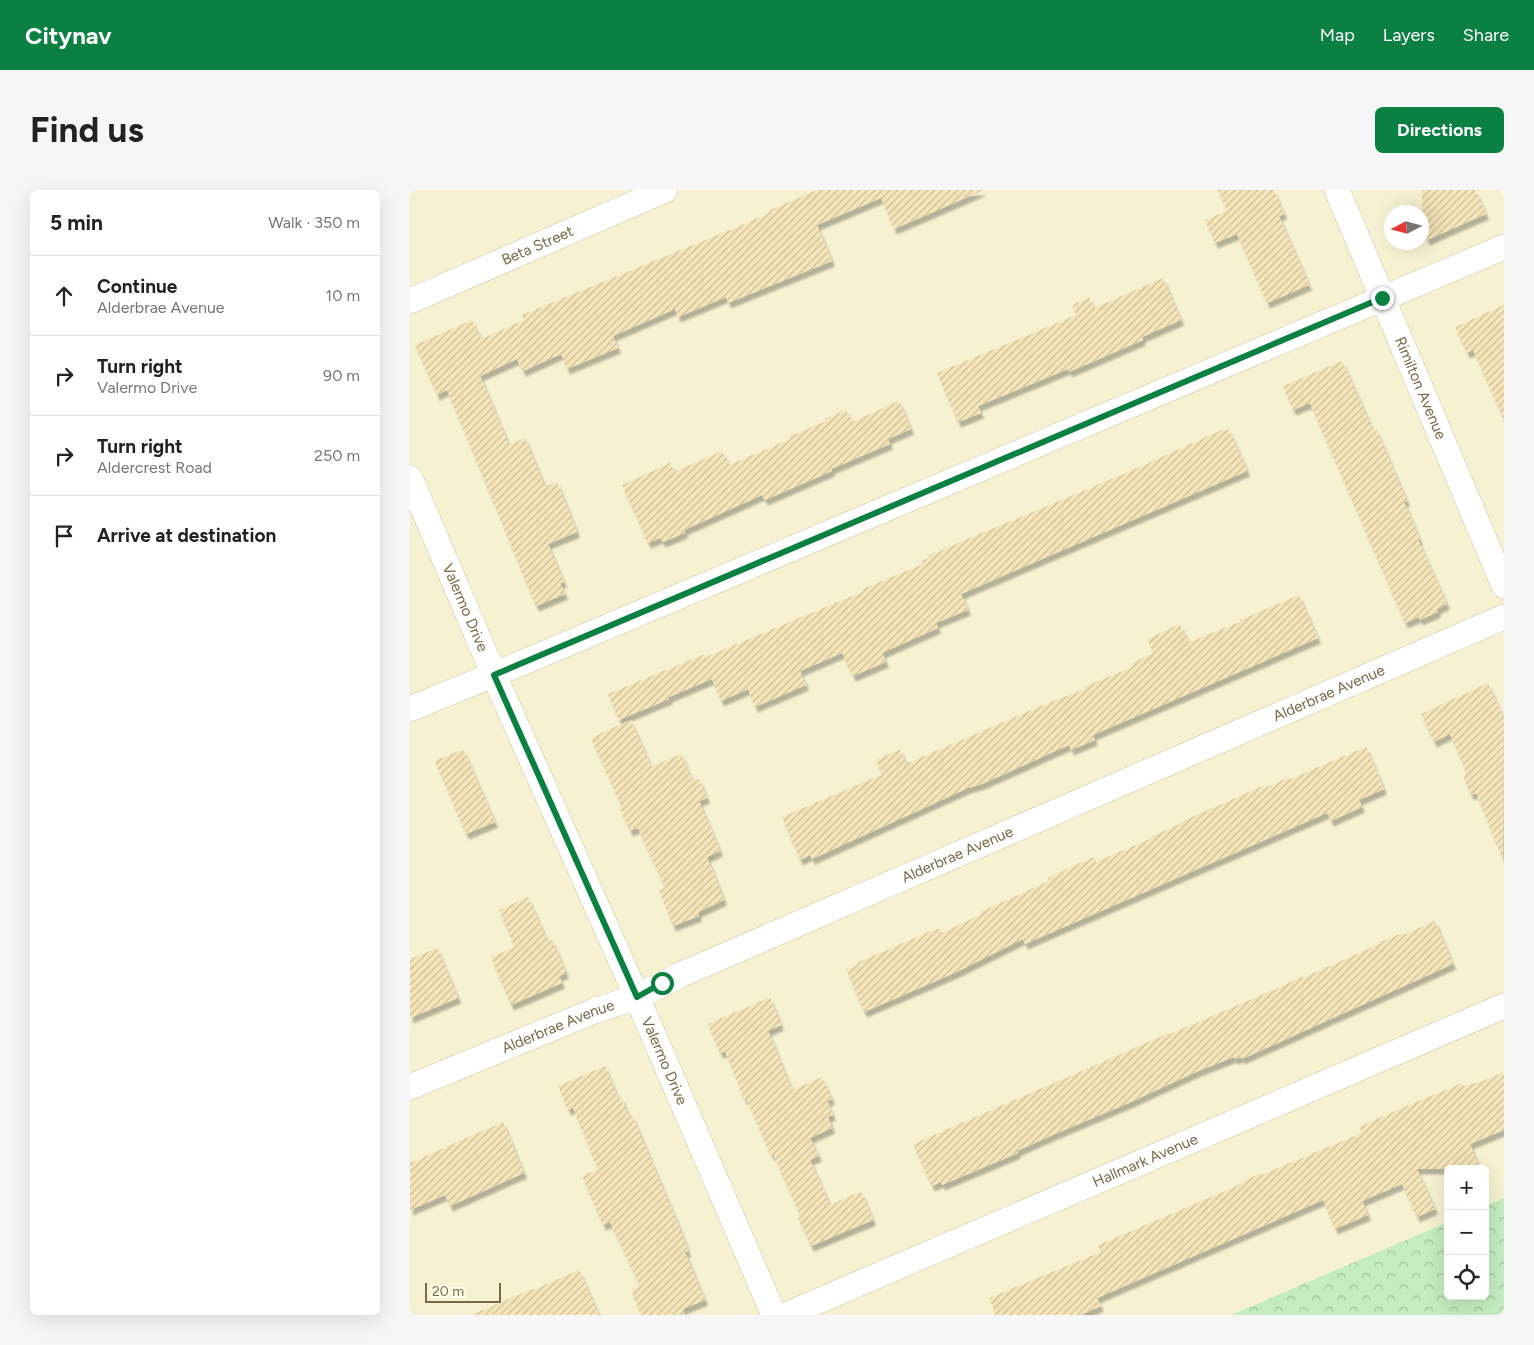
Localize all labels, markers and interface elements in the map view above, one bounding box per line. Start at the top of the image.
text: Citynav [25,21,112,50]
text: Map [1320,24,1355,46]
text: Layers [1383,24,1435,46]
text: Share [1463,24,1509,46]
button: Directions [1375,107,1504,153]
text: Find us [30,109,144,151]
north arrow [1384,205,1429,250]
text: 5 min [50,210,103,235]
text: Walk · 350 m [268,213,360,232]
street label: Beta Street [499,222,576,269]
text: Continue [97,275,177,298]
icon: ahead [50,282,78,310]
text: 10 m [326,286,360,305]
route end [1371,287,1394,310]
text: Alderbrae Avenue [97,298,225,317]
street label: Rimilton Avenue [1391,334,1450,442]
text: Turn right [97,355,183,378]
icon: right [50,362,78,390]
text: 90 m [323,366,360,385]
text: Valermo Drive [97,378,197,397]
text: Turn right [97,435,183,458]
icon: right [50,442,78,470]
text: 250 m [314,446,360,465]
text: Aldercrest Road [97,458,212,477]
icon: arrive [50,522,78,550]
text: Arrive at destination [97,524,276,547]
street label: Valermo Drive [439,561,492,654]
street label: Alderbrae Avenue [1270,661,1387,725]
street label: Alderbrae Avenue [899,822,1016,887]
route start [651,972,674,995]
street label: Alderbrae Avenue [499,996,617,1057]
street label: Valermo Drive [638,1014,691,1108]
street label: Hallmark Avenue [1090,1130,1201,1191]
map controls [1444,1165,1489,1300]
button: + [1444,1165,1489,1210]
button: − [1444,1210,1489,1255]
button: locate [1444,1255,1489,1300]
scale bar [425,1280,501,1303]
text: 20 m [432,1283,464,1300]

